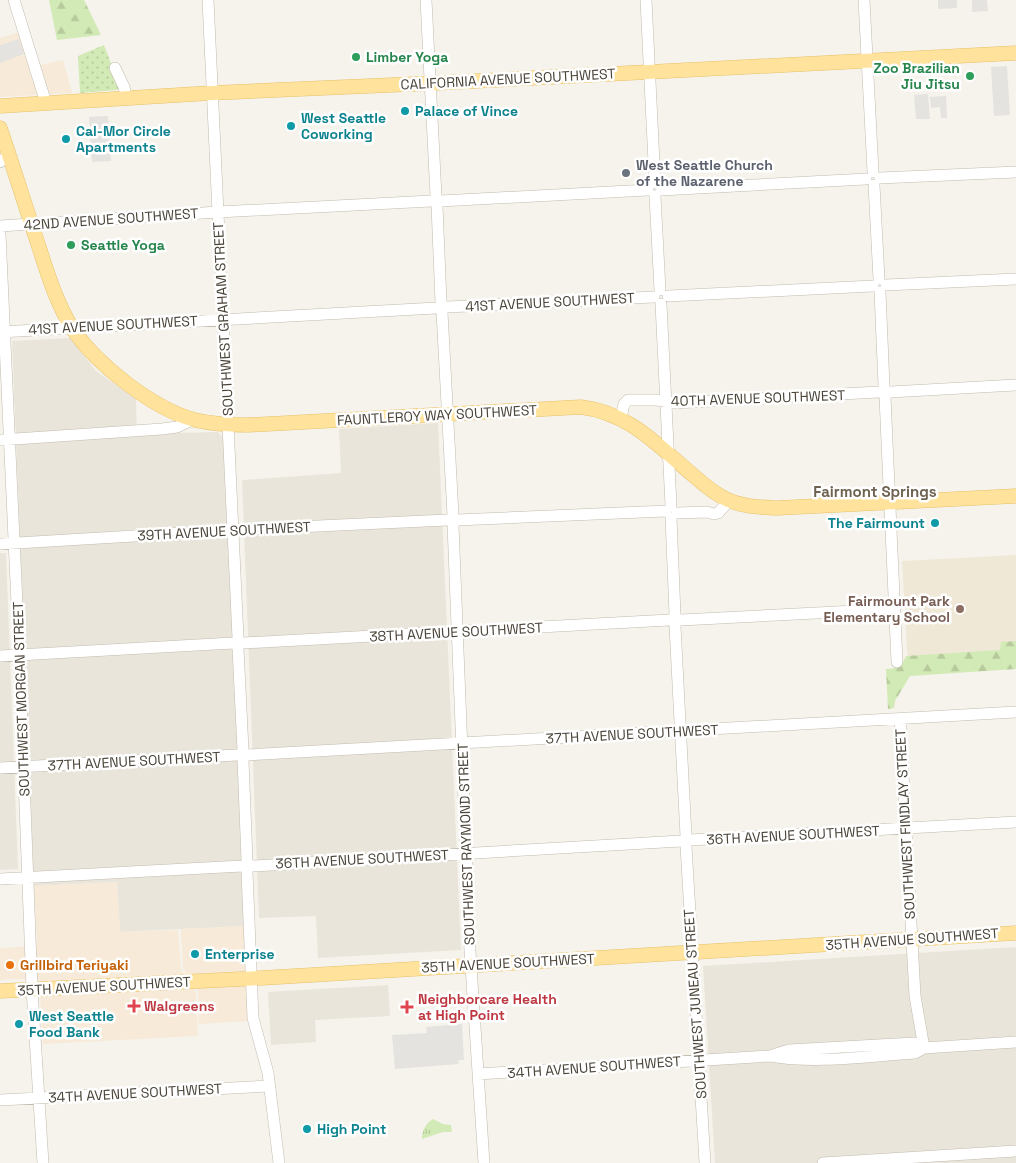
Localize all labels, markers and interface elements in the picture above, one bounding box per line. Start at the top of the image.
place label: Limber Yoga [366,48,448,66]
marker: Limber Yoga [350,51,362,63]
place label: Zoo Brazilian Jiu Jitsu [873,59,960,93]
street label: CALIFORNIA AVENUE SOUTHWEST [400,64,616,94]
marker: Zoo Brazilian Jiu Jitsu [964,70,976,82]
place label: Palace of Vince [415,102,518,120]
marker: Palace of Vince [399,105,411,117]
place label: West Seattle Coworking [301,109,386,143]
marker: West Seattle Coworking [285,120,297,132]
place label: Cal-Mor Circle Apartments [76,122,171,156]
marker: Cal-Mor Circle Apartments [60,133,72,145]
place label: West Seattle Church of the Nazarene [636,156,773,190]
marker: West Seattle Church of the Nazarene [620,167,632,179]
street label: 42ND AVENUE SOUTHWEST [23,204,199,234]
street label: SOUTHWEST GRAHAM STREET [209,222,237,416]
place label: Seattle Yoga [81,236,165,254]
marker: Seattle Yoga [65,239,77,251]
street label: 41ST AVENUE SOUTHWEST [465,289,635,315]
street label: 41ST AVENUE SOUTHWEST [28,312,198,338]
street label: 40TH AVENUE SOUTHWEST [670,386,846,410]
street label: FAUNTLEROY WAY SOUTHWEST [336,401,538,429]
district label: Fairmont Springs [813,482,937,501]
place label: The Fairmount [828,514,925,532]
street label: 39TH AVENUE SOUTHWEST [137,517,311,545]
marker: The Fairmount [929,517,941,529]
place label: Fairmount Park Elementary School [824,592,950,626]
street label: SOUTHWEST MORGAN STREET [9,601,33,797]
marker: Fairmount Park Elementary School [954,603,966,615]
street label: 38TH AVENUE SOUTHWEST [369,618,543,646]
street label: 37TH AVENUE SOUTHWEST [545,720,719,748]
street label: SOUTHWEST FINDLAY STREET [891,728,919,920]
street label: SOUTHWEST RAYMOND STREET [453,743,479,945]
street label: 37TH AVENUE SOUTHWEST [47,747,221,775]
street label: 36TH AVENUE SOUTHWEST [706,821,880,849]
street label: 36TH AVENUE SOUTHWEST [275,845,449,873]
street label: SOUTHWEST JUNEAU STREET [679,909,711,1099]
street label: 35TH AVENUE SOUTHWEST [825,924,999,954]
place label: Enterprise [205,945,275,963]
marker: Enterprise [189,948,201,960]
street label: 35TH AVENUE SOUTHWEST [421,949,595,977]
place label: Grillbird Teriyaki [20,956,129,974]
marker: Grillbird Teriyaki [4,959,16,971]
street label: 35TH AVENUE SOUTHWEST [17,972,191,1000]
place label: Neighborcare Health at High Point [418,990,557,1024]
place label: Walgreens [144,997,215,1015]
marker: Walgreens [128,1000,140,1012]
marker: Neighborcare Health at High Point [400,1000,414,1014]
place label: West Seattle Food Bank [29,1007,114,1041]
marker: West Seattle Food Bank [13,1018,25,1030]
street label: 34TH AVENUE SOUTHWEST [507,1052,681,1082]
street label: 34TH AVENUE SOUTHWEST [48,1079,222,1107]
place label: High Point [317,1120,386,1138]
marker: High Point [301,1123,313,1135]

